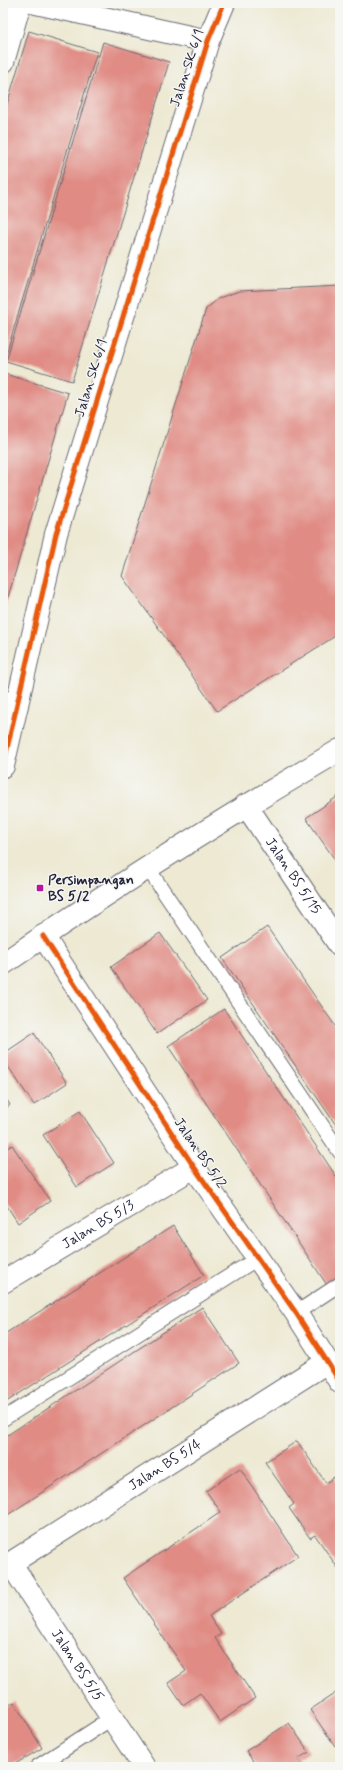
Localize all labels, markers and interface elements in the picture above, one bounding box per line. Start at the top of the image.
street label: Jalan SK 6/1 [166,27,208,109]
street label: Jalan SK 6/1 [71,337,111,419]
street label: Jalan BS 5/15 [261,834,325,917]
place label: Persimpangan BS 5/2 [48,871,134,905]
marker: Persimpangan BS 5/2 [35,883,45,893]
street label: Jalan BS 5/2 [170,1114,230,1192]
street label: Jalan BS 5/3 [59,1196,137,1253]
street label: Jalan BS 5/4 [125,1435,205,1495]
street label: Jalan BS 5/5 [47,1626,108,1705]

